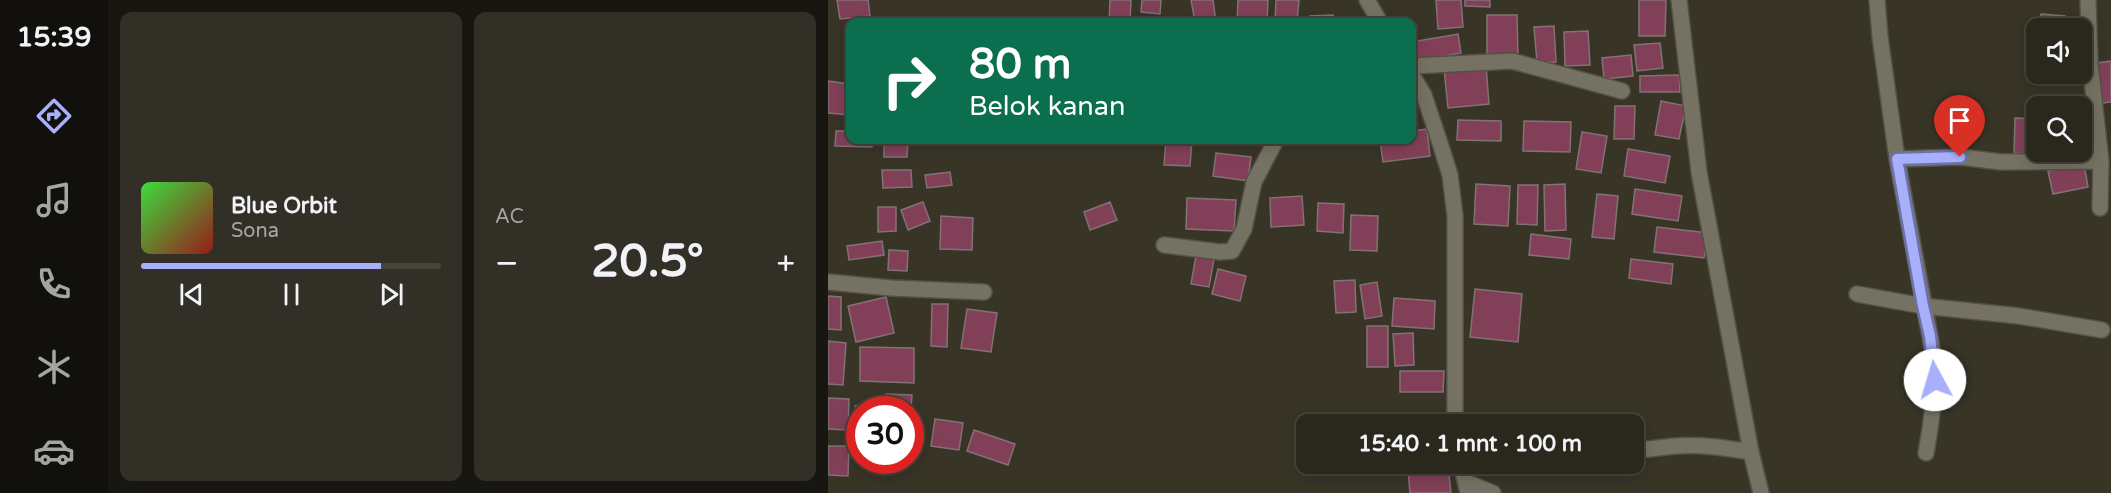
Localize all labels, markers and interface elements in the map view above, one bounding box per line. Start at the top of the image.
map controls [2026,18,2092,162]
button: sound [2026,18,2092,84]
text: 15:39 [17,21,91,54]
text: 80 m [969,39,1071,90]
icon: right [870,42,948,120]
text: Belok kanan [969,90,1125,123]
icon: directions [33,95,75,137]
pin [1934,95,1985,157]
button: search [2026,96,2092,162]
icon: arrive [1943,104,1976,137]
icon: music [33,179,75,221]
text: Blue Orbit [231,193,337,219]
text: AC [495,205,524,229]
text: Sona [231,219,279,243]
text: 20.5° [591,235,704,289]
text: − [495,244,519,283]
text: + [776,244,795,283]
icon: phone [33,263,75,305]
icon: previous [175,278,208,311]
icon: pause [275,278,308,311]
icon: next [375,278,408,311]
icon: climate [33,346,75,388]
position arrow [1903,348,1967,412]
speed limit sign: 30 [846,396,924,474]
icon: car [33,430,75,472]
text: 15:40 · 1 mnt · 100 m [1358,431,1582,457]

